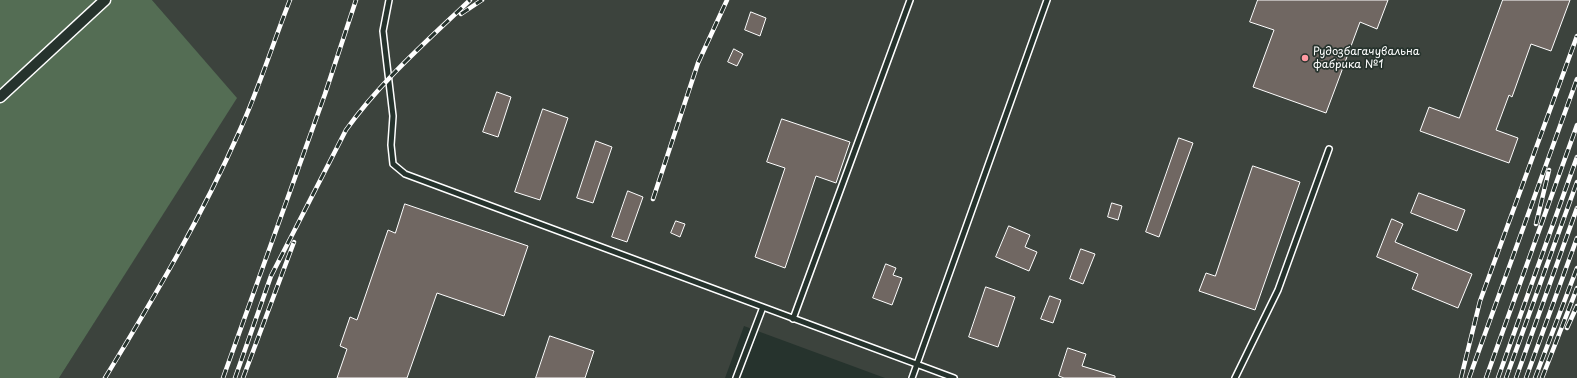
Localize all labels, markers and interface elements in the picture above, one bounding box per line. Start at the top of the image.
place label: Рудозбагачувальна фабрика №1 [1313,45,1420,71]
marker: Рудозбагачувальна фабрика №1 [1300,53,1310,63]

